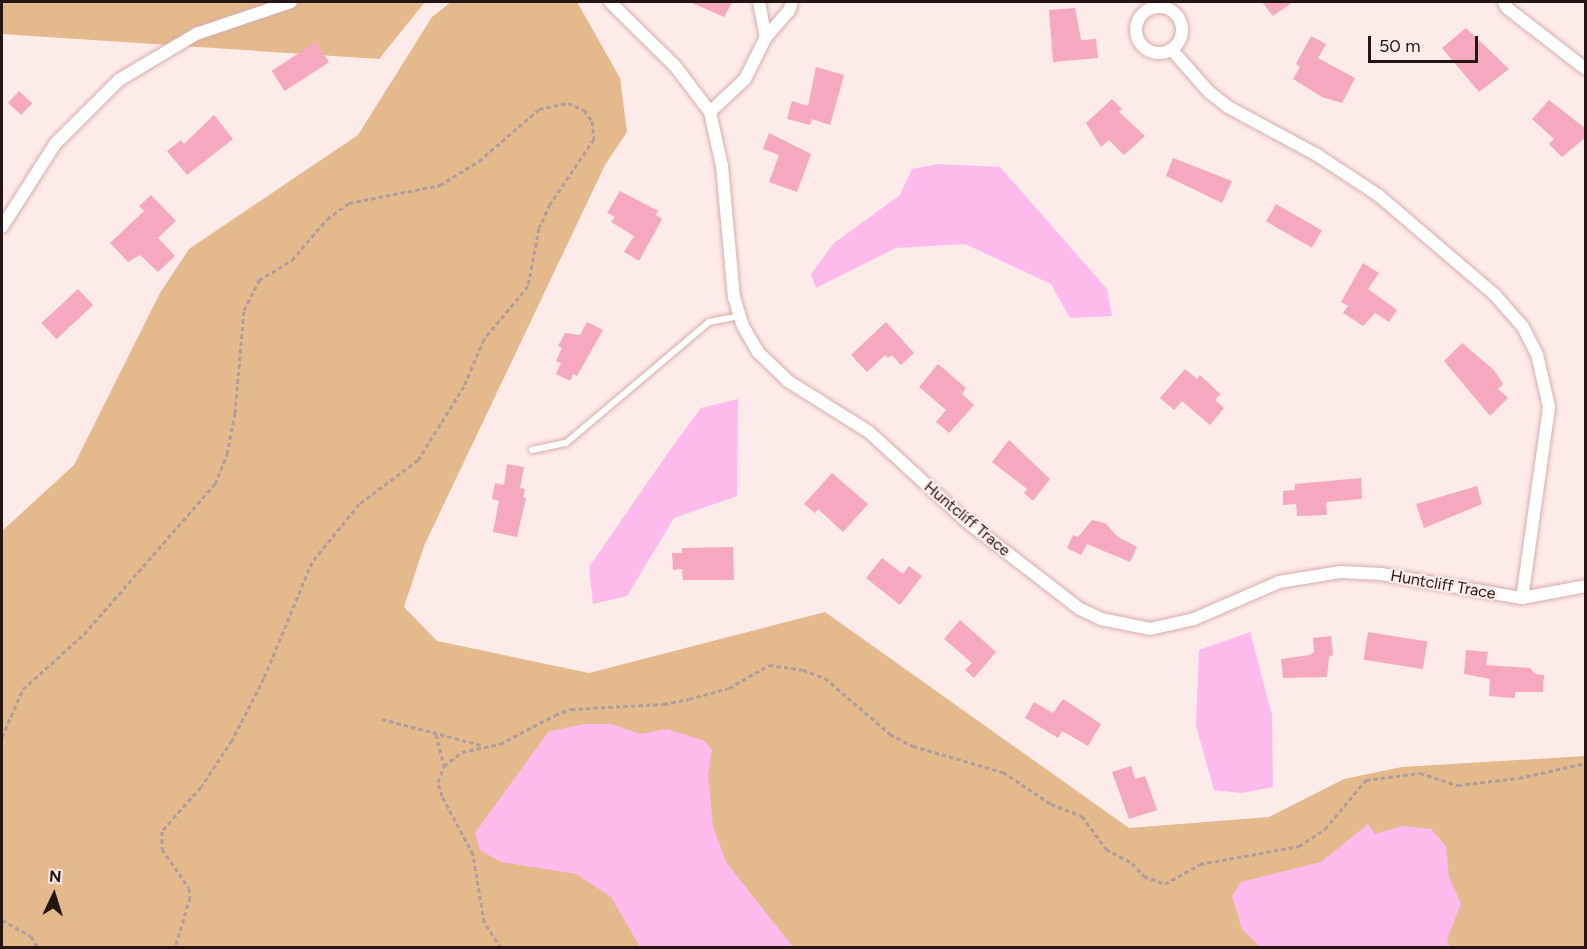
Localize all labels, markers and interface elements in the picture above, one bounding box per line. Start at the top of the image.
scale bar [1371,24,1480,62]
text: 50 m [1379,35,1421,57]
street label: Huntcliff Trace [920,477,1014,561]
street label: Huntcliff Trace [1389,566,1497,604]
north arrow [24,865,84,925]
text: N [48,867,62,886]

